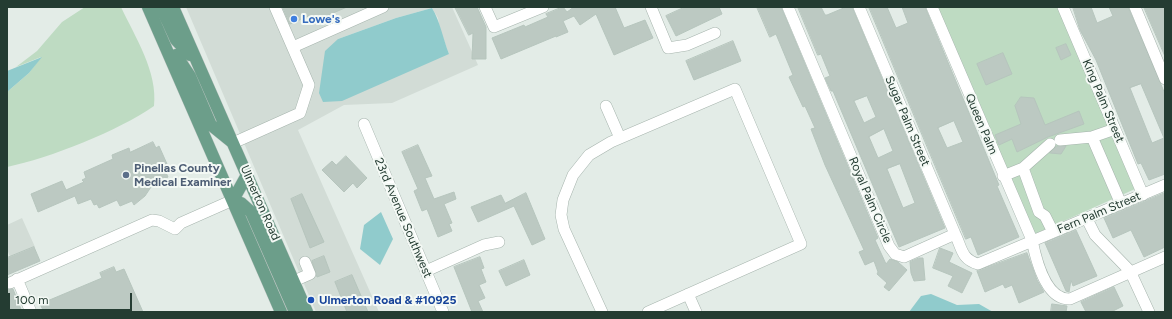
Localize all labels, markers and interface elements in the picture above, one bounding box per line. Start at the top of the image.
place label: Lowe's [302,12,340,26]
marker: Lowe's [289,14,299,24]
street label: King Palm Street [1079,57,1127,145]
street label: Sugar Palm Street [881,74,933,168]
street label: Queen Palm [962,91,1000,157]
street label: Royal Palm Circle [845,155,895,245]
street label: 23rd Avenue Southwest [371,156,435,280]
place label: Pinellas County Medical Examiner [134,161,231,189]
street label: Ulmerton Road [237,163,283,243]
marker: Pinellas County Medical Examiner [121,170,131,180]
street label: Fern Palm Street [1055,189,1143,237]
scale bar [10,285,134,311]
text: 100 m [15,293,49,307]
place label: Ulmerton Road & #10925 [319,293,456,307]
marker: Ulmerton Road & #10925 [306,295,316,305]

